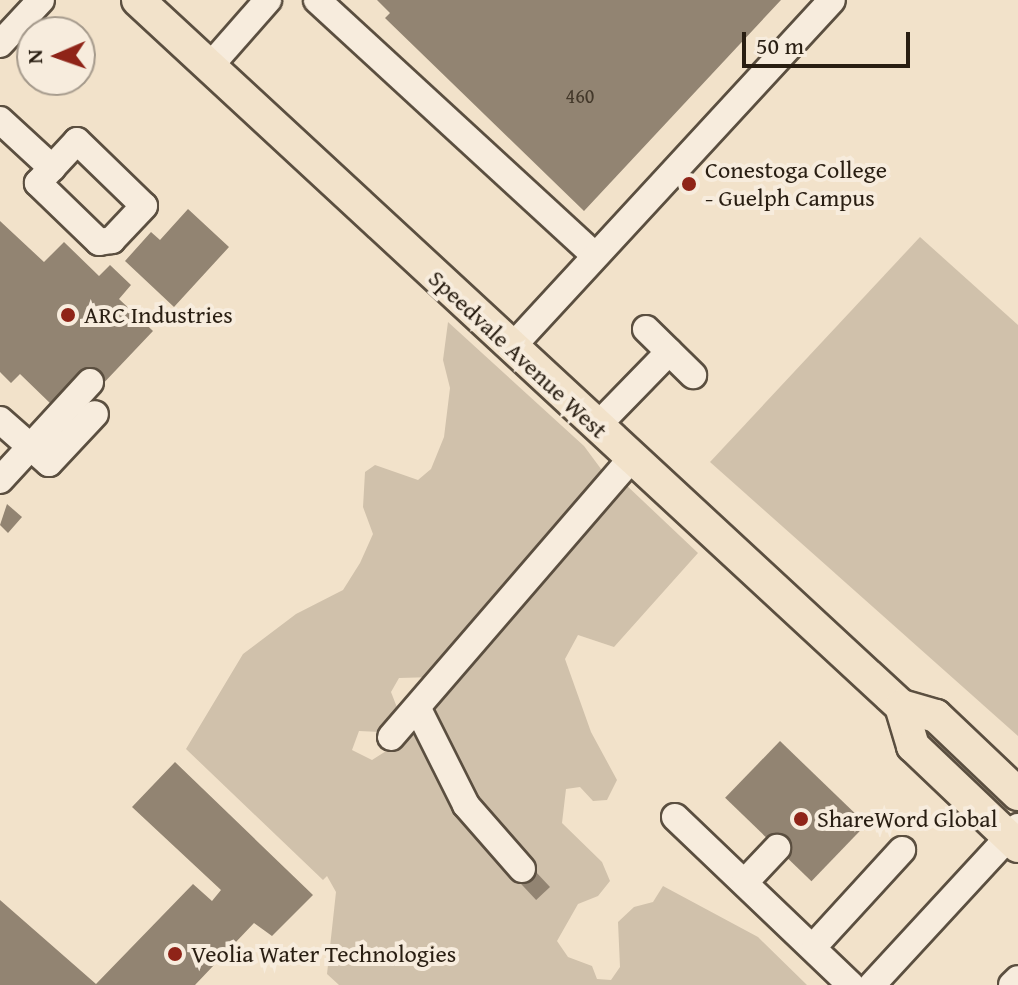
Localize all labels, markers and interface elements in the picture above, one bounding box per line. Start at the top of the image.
north arrow [16,16,96,96]
scale bar [746,16,914,66]
text: 50 m [756,28,804,63]
text: N [18,49,50,65]
house number: 460 [566,83,594,107]
place label: Conestoga College - Guelph Campus [705,156,887,212]
marker: Conestoga College - Guelph Campus [680,175,698,193]
street label: Speedvale Avenue West [423,264,613,444]
place label: ARC Industries [84,301,233,329]
marker: ARC Industries [59,306,77,324]
place label: ShareWord Global [817,805,997,833]
marker: ShareWord Global [792,810,810,828]
place label: Veolia Water Technologies [191,940,456,968]
marker: Veolia Water Technologies [166,945,184,963]

